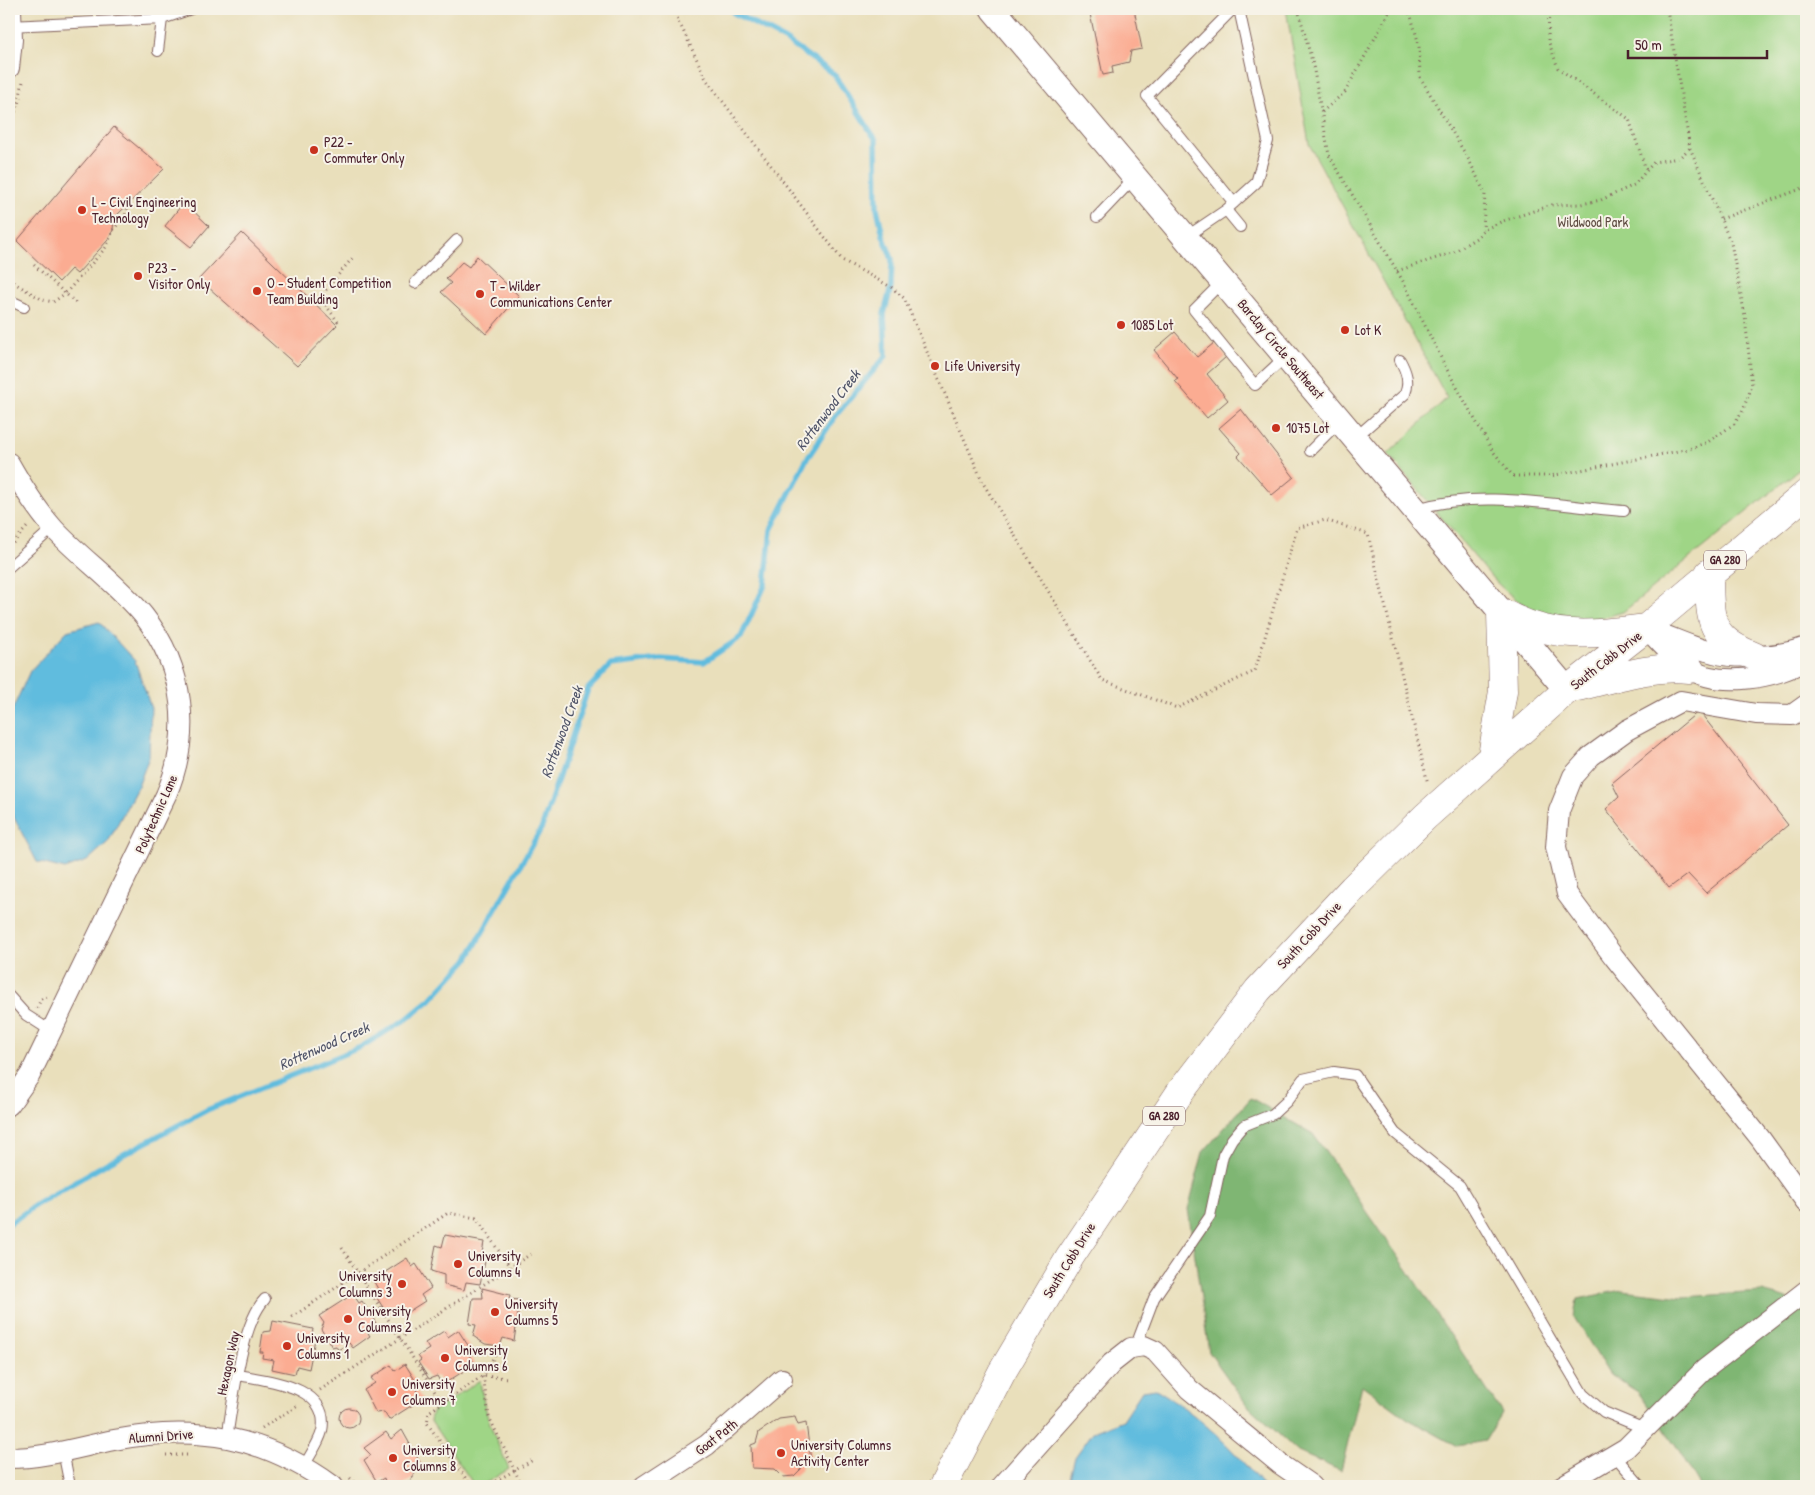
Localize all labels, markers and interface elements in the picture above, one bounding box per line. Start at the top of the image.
scale bar [1628,28,1766,60]
text: 50 m [1635,34,1662,55]
place label: P22 - Commuter Only [324,132,405,168]
marker: P22 - Commuter Only [308,144,320,156]
place label: L - Civil Engineering Technology [92,192,196,228]
marker: L - Civil Engineering Technology [76,204,88,216]
park label: Wildwood Park [1558,212,1629,231]
place label: P23 - Visitor Only [148,258,210,294]
marker: P23 - Visitor Only [132,270,144,282]
place label: O - Student Competition Team Building [267,273,391,309]
place label: T - Wilder Communications Center [490,276,613,311]
marker: O - Student Competition Team Building [251,285,263,297]
marker: T - Wilder Communications Center [474,288,486,300]
street label: Barclay Circle Southeast [1233,294,1329,404]
place label: 1085 Lot [1131,315,1173,334]
marker: 1085 Lot [1115,319,1127,331]
place label: Lot K [1355,320,1382,339]
marker: Lot K [1339,324,1351,336]
place label: Life University [945,356,1020,376]
marker: Life University [929,360,941,372]
water label: Rottenwood Creek [790,363,866,455]
place label: 1075 Lot [1286,418,1329,437]
marker: 1075 Lot [1270,422,1282,434]
road number: GA 280 [1704,550,1746,570]
street label: South Cobb Drive [1566,625,1646,694]
water label: Rottenwood Creek [535,681,588,781]
street label: Polytechnic Lane [130,771,182,857]
street label: South Cobb Drive [1272,896,1345,973]
water label: Rottenwood Creek [275,1016,374,1075]
road number: GA 280 [1143,1106,1185,1126]
street label: South Cobb Drive [1038,1218,1100,1301]
place label: University Columns 4 [468,1246,521,1281]
marker: University Columns 4 [452,1258,464,1270]
place label: University Columns 3 [339,1266,392,1301]
marker: University Columns 3 [396,1278,408,1290]
place label: University Columns 5 [505,1294,558,1329]
place label: University Columns 2 [358,1301,412,1336]
marker: University Columns 5 [489,1306,501,1318]
marker: University Columns 2 [342,1313,354,1325]
place label: University Columns 1 [297,1328,350,1363]
street label: Hexagon Way [211,1329,245,1397]
marker: University Columns 1 [281,1340,293,1352]
place label: University Columns 6 [455,1340,508,1375]
marker: University Columns 6 [439,1352,451,1364]
place label: University Columns 7 [402,1374,456,1409]
marker: University Columns 7 [386,1386,398,1398]
street label: Goat Path [691,1414,741,1459]
street label: Alumni Drive [128,1424,194,1447]
place label: University Columns Activity Center [791,1435,891,1471]
place label: University Columns 8 [403,1440,456,1475]
marker: University Columns Activity Center [775,1447,787,1459]
marker: University Columns 8 [387,1452,399,1464]

